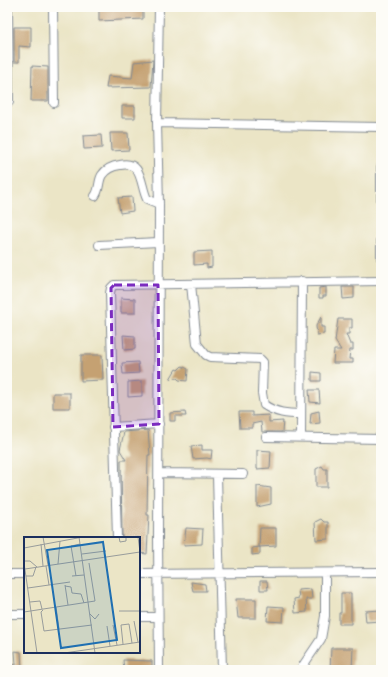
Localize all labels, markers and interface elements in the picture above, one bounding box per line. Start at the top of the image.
inset map [24,537,140,653]

